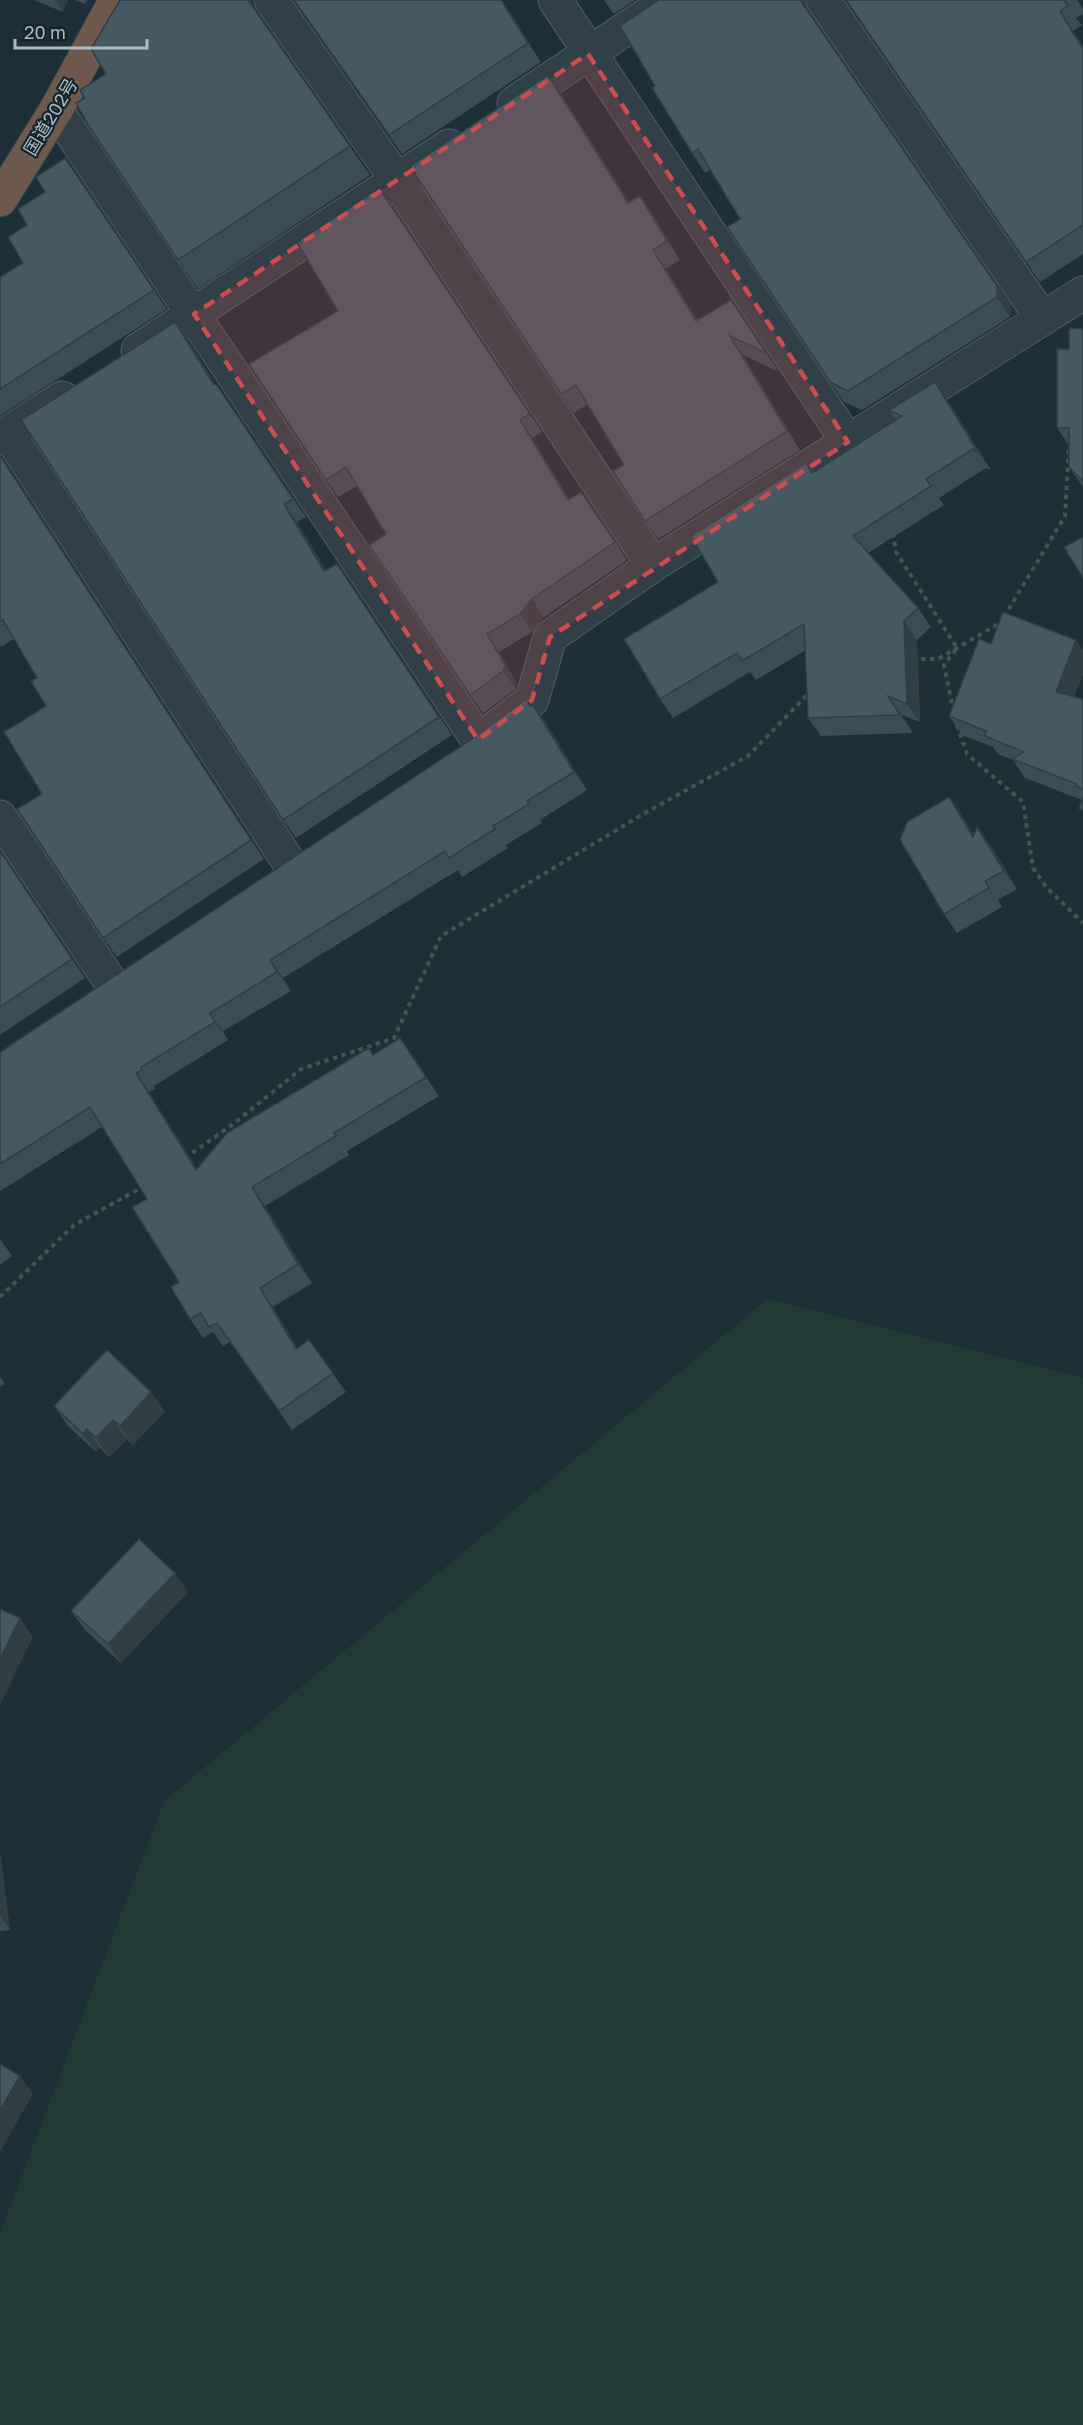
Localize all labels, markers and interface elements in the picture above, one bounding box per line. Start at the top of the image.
scale bar [15,12,147,50]
text: 20 m [24,21,66,43]
street label: 国道202号 [19,74,82,159]

